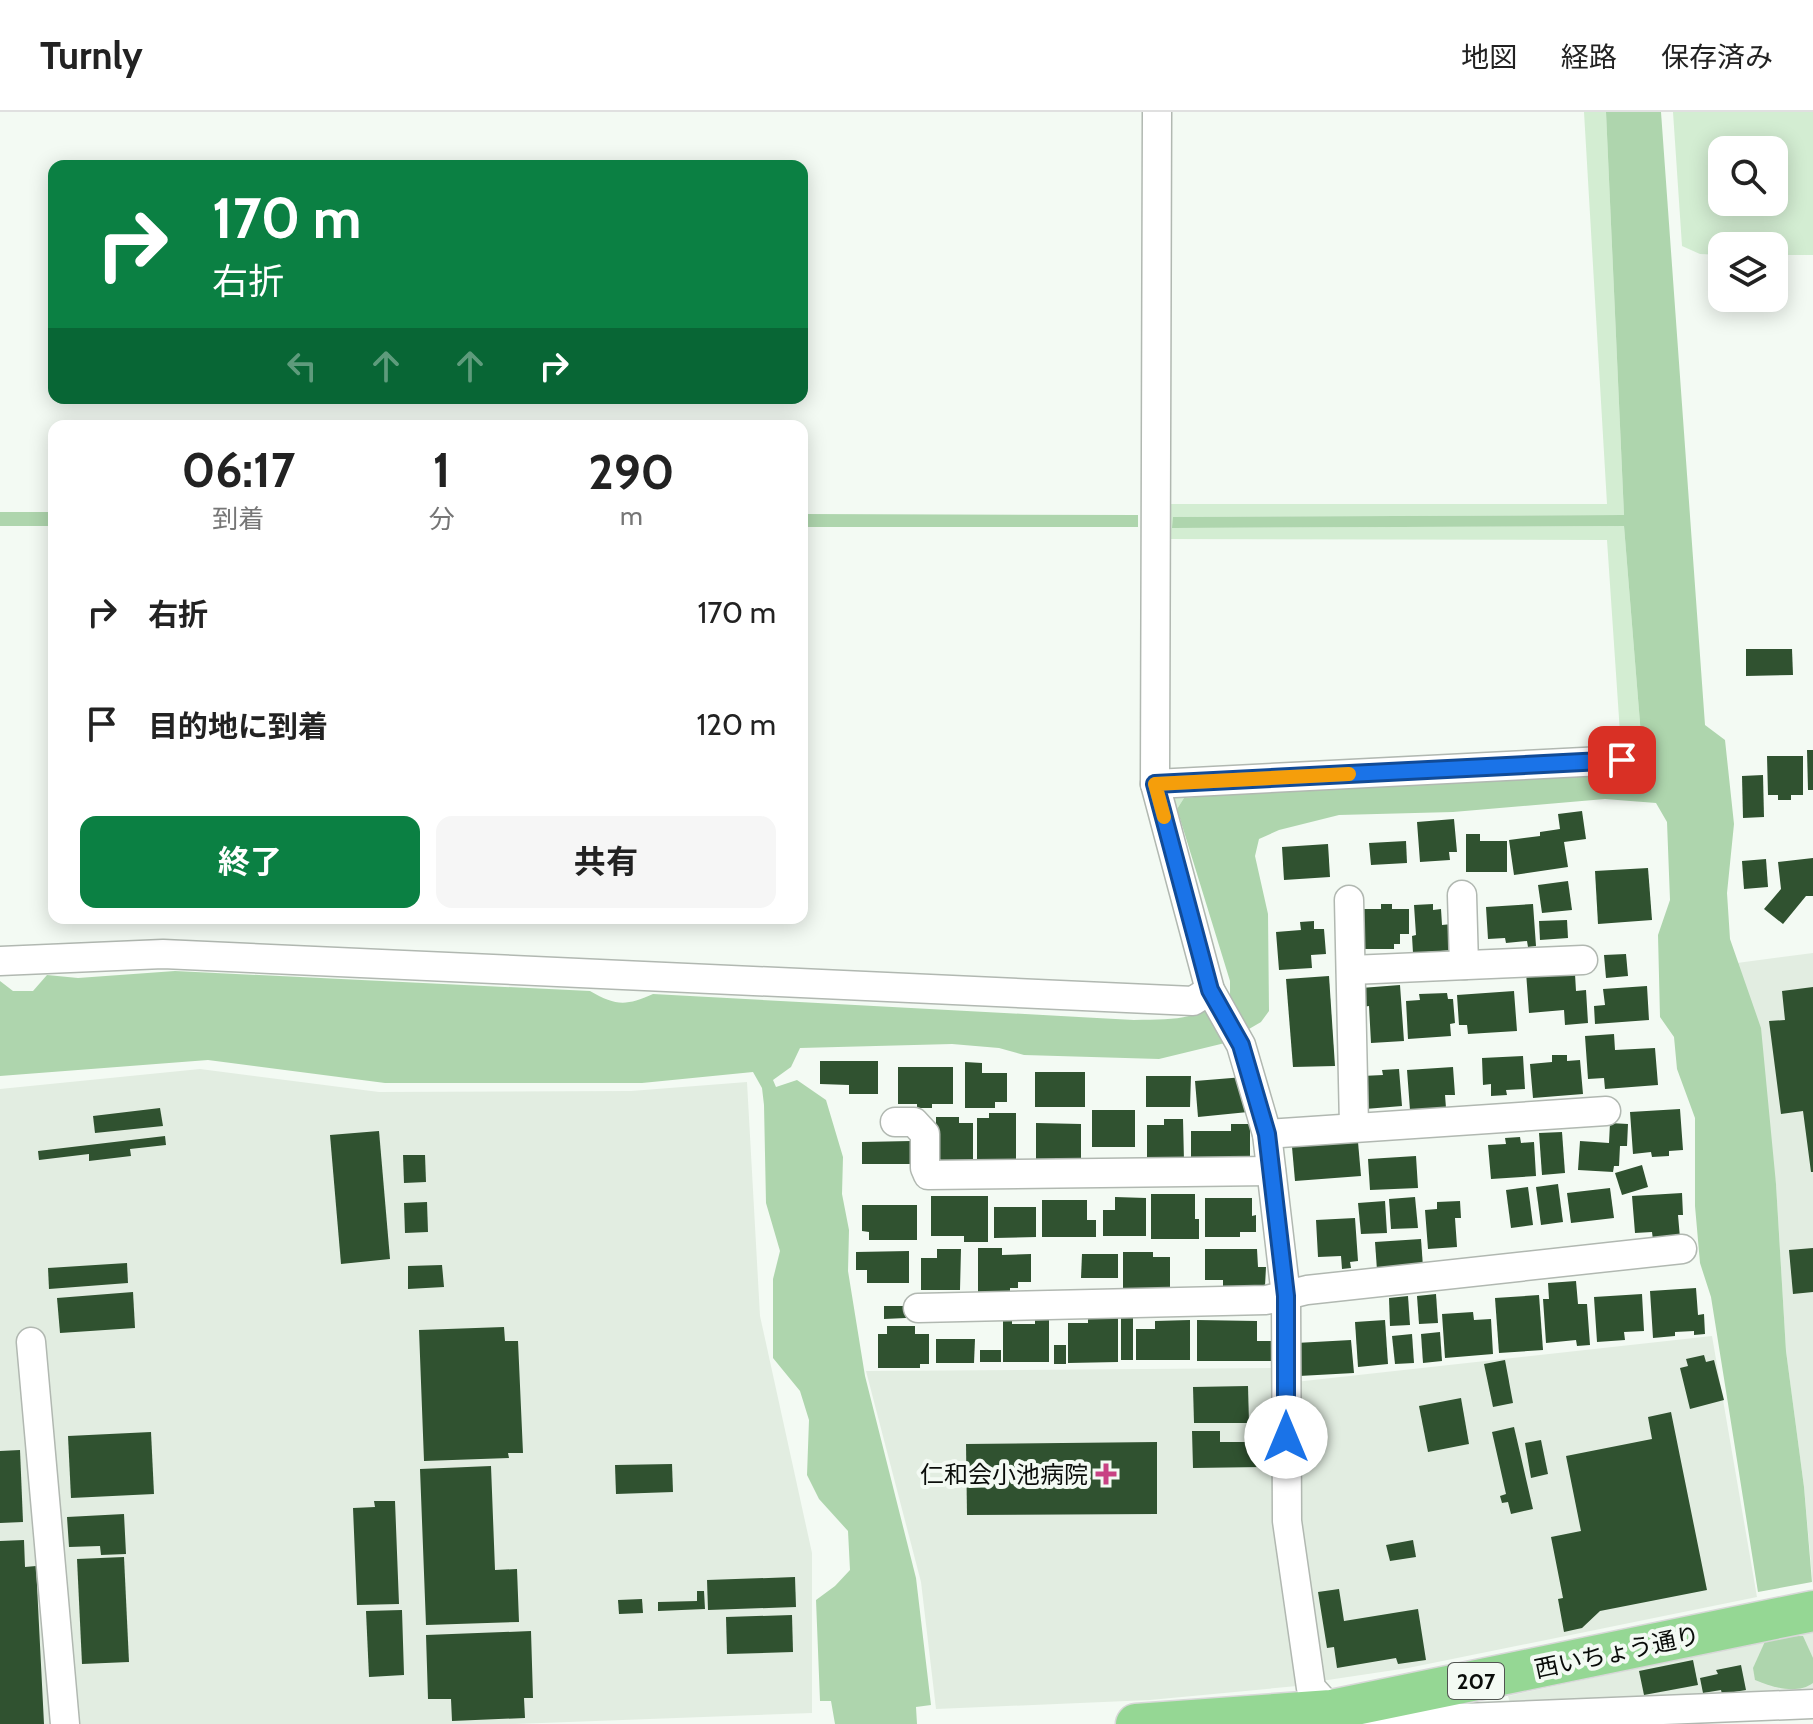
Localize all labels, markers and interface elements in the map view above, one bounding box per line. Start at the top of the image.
text: Turnly [40,32,143,79]
text: 地図 [1461,40,1517,74]
text: 経路 [1561,40,1617,74]
text: 保存済み [1661,40,1773,74]
map controls [1708,136,1788,312]
button: search [1708,136,1788,216]
text: 170 m [212,184,362,252]
icon: right [80,192,184,296]
button: layers [1708,232,1788,312]
text: 右折 [212,259,284,303]
icon: left [280,344,324,388]
icon: ahead [364,344,408,388]
icon: ahead [448,344,492,388]
icon: right [532,344,576,388]
text: 06:17 [182,441,295,499]
text: 1 [433,441,451,499]
text: 290 [588,443,675,501]
text: m [620,500,643,532]
text: 到着 [212,503,264,535]
text: 分 [429,503,455,535]
icon: right [80,590,124,634]
text: 170 m [697,594,776,631]
text: 右折 [148,596,208,633]
icon: arrive [80,702,124,746]
text: 120 m [696,706,776,743]
text: 目的地に到着 [148,708,328,745]
pin [1588,726,1656,794]
icon: arrive [1600,738,1644,782]
button: 終了 [80,816,420,908]
button: 共有 [436,816,776,908]
position arrow [1244,1395,1328,1479]
place label: 仁和会小池病院 [920,1460,1088,1489]
marker: 仁和会小池病院 [1095,1463,1117,1485]
street label: 西いちょう通り [1532,1620,1702,1684]
road number: 207 [1448,1663,1504,1699]

